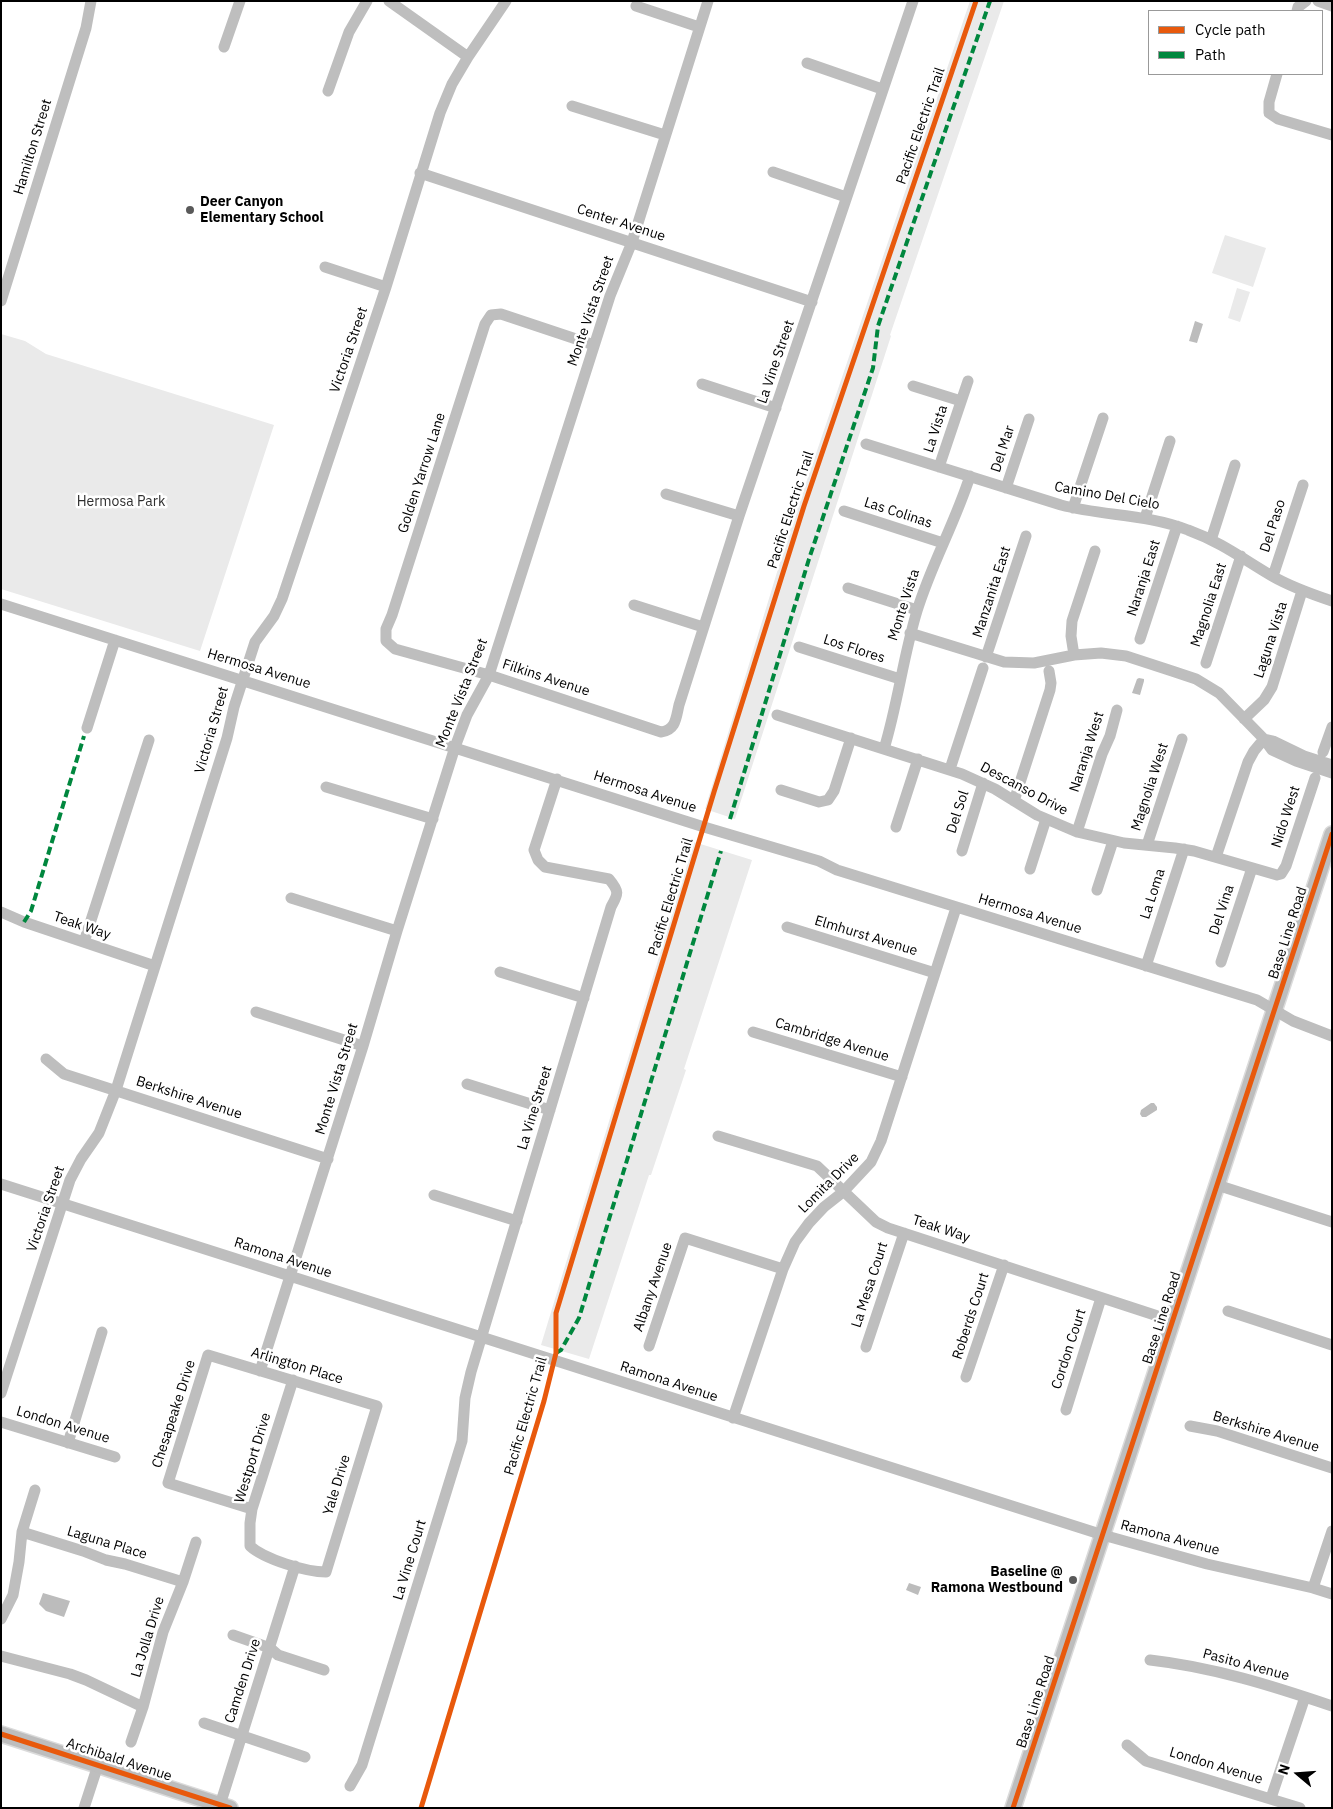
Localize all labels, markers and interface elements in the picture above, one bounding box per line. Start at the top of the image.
legend [1148,10,1323,75]
text: Cycle path [1195,20,1266,39]
text: Path [1195,45,1226,64]
street label: Pacific Electric Trail [893,65,949,187]
street label: Hamilton Street [10,97,56,197]
place label: Deer Canyon Elementary School [200,194,324,226]
street label: Center Avenue [575,201,667,245]
marker: Deer Canyon Elementary School [184,204,196,216]
street label: Monte Vista Street [564,253,618,369]
street label: Victoria Street [326,305,372,395]
street label: La Vine Street [754,318,798,406]
street label: La Vista [920,403,952,455]
street label: Golden Yarrow Lane [395,411,449,535]
street label: Del Mar [988,423,1018,475]
street label: Pacific Electric Trail [764,449,818,571]
street label: Camino Del Cielo [1053,478,1161,514]
park label: Hermosa Park [77,494,165,510]
street label: Las Colinas [862,494,934,532]
street label: Del Paso [1257,497,1289,555]
street label: Naranja East [1124,538,1164,618]
street label: Manzanita East [969,544,1015,640]
street label: Magnolia East [1188,561,1230,649]
street label: Monte Vista [885,567,923,643]
street label: Laguna Vista [1251,600,1291,680]
street label: Los Flores [821,631,887,667]
street label: Monte Vista Street [433,636,491,750]
street label: Hermosa Avenue [205,645,313,693]
street label: Filkins Avenue [500,656,592,700]
street label: Victoria Street [192,685,232,775]
street label: Naranja West [1066,710,1108,794]
street label: Magnolia West [1128,741,1172,833]
street label: Descanso Drive [977,759,1071,819]
street label: Hermosa Avenue [591,767,699,817]
street label: Nido West [1268,784,1304,850]
street label: Del Sol [943,788,973,836]
street label: Pacific Electric Trail [645,836,697,958]
street label: La Loma [1137,867,1169,921]
street label: Del Vina [1206,883,1238,937]
street label: Base Line Road [1265,885,1311,981]
street label: Hermosa Avenue [976,890,1084,938]
street label: Teak Way [51,908,113,944]
street label: Elmhurst Avenue [812,912,920,960]
street label: Cambridge Avenue [773,1015,891,1065]
street label: Monte Vista Street [312,1021,362,1137]
street label: La Vine Street [514,1064,556,1152]
street label: Berkshire Avenue [134,1073,244,1123]
street label: Lomita Drive [795,1149,863,1217]
street label: Victoria Street [23,1164,69,1254]
street label: Teak Way [910,1212,972,1246]
street label: Ramona Avenue [232,1234,334,1282]
street label: Albany Avenue [630,1240,676,1334]
street label: La Mesa Court [848,1240,892,1330]
street label: Roberds Court [949,1270,993,1362]
street label: Base Line Road [1139,1270,1185,1366]
street label: Cordon Court [1048,1307,1090,1391]
street label: Arlington Place [249,1344,345,1388]
street label: Pacific Electric Trail [501,1355,551,1477]
street label: Chesapeake Drive [149,1358,199,1470]
street label: Ramona Avenue [618,1358,720,1406]
street label: London Avenue [14,1403,112,1447]
street label: Berkshire Avenue [1211,1408,1321,1456]
street label: Westport Drive [231,1411,275,1505]
street label: Yale Drive [320,1453,354,1517]
street label: Ramona Avenue [1119,1517,1221,1559]
street label: La Vine Court [390,1518,430,1602]
street label: Laguna Place [65,1523,149,1563]
place label: Baseline @ Ramona Westbound [931,1564,1063,1596]
marker: Baseline @ Ramona Westbound [1067,1574,1079,1586]
street label: La Jolla Drive [128,1595,168,1679]
street label: Camden Drive [221,1637,265,1725]
street label: Pasito Avenue [1201,1645,1291,1685]
street label: Base Line Road [1013,1654,1059,1750]
street label: Archibald Avenue [64,1735,174,1785]
street label: London Avenue [1167,1744,1265,1788]
north arrow [1273,1749,1323,1799]
text: N [1274,1762,1294,1777]

